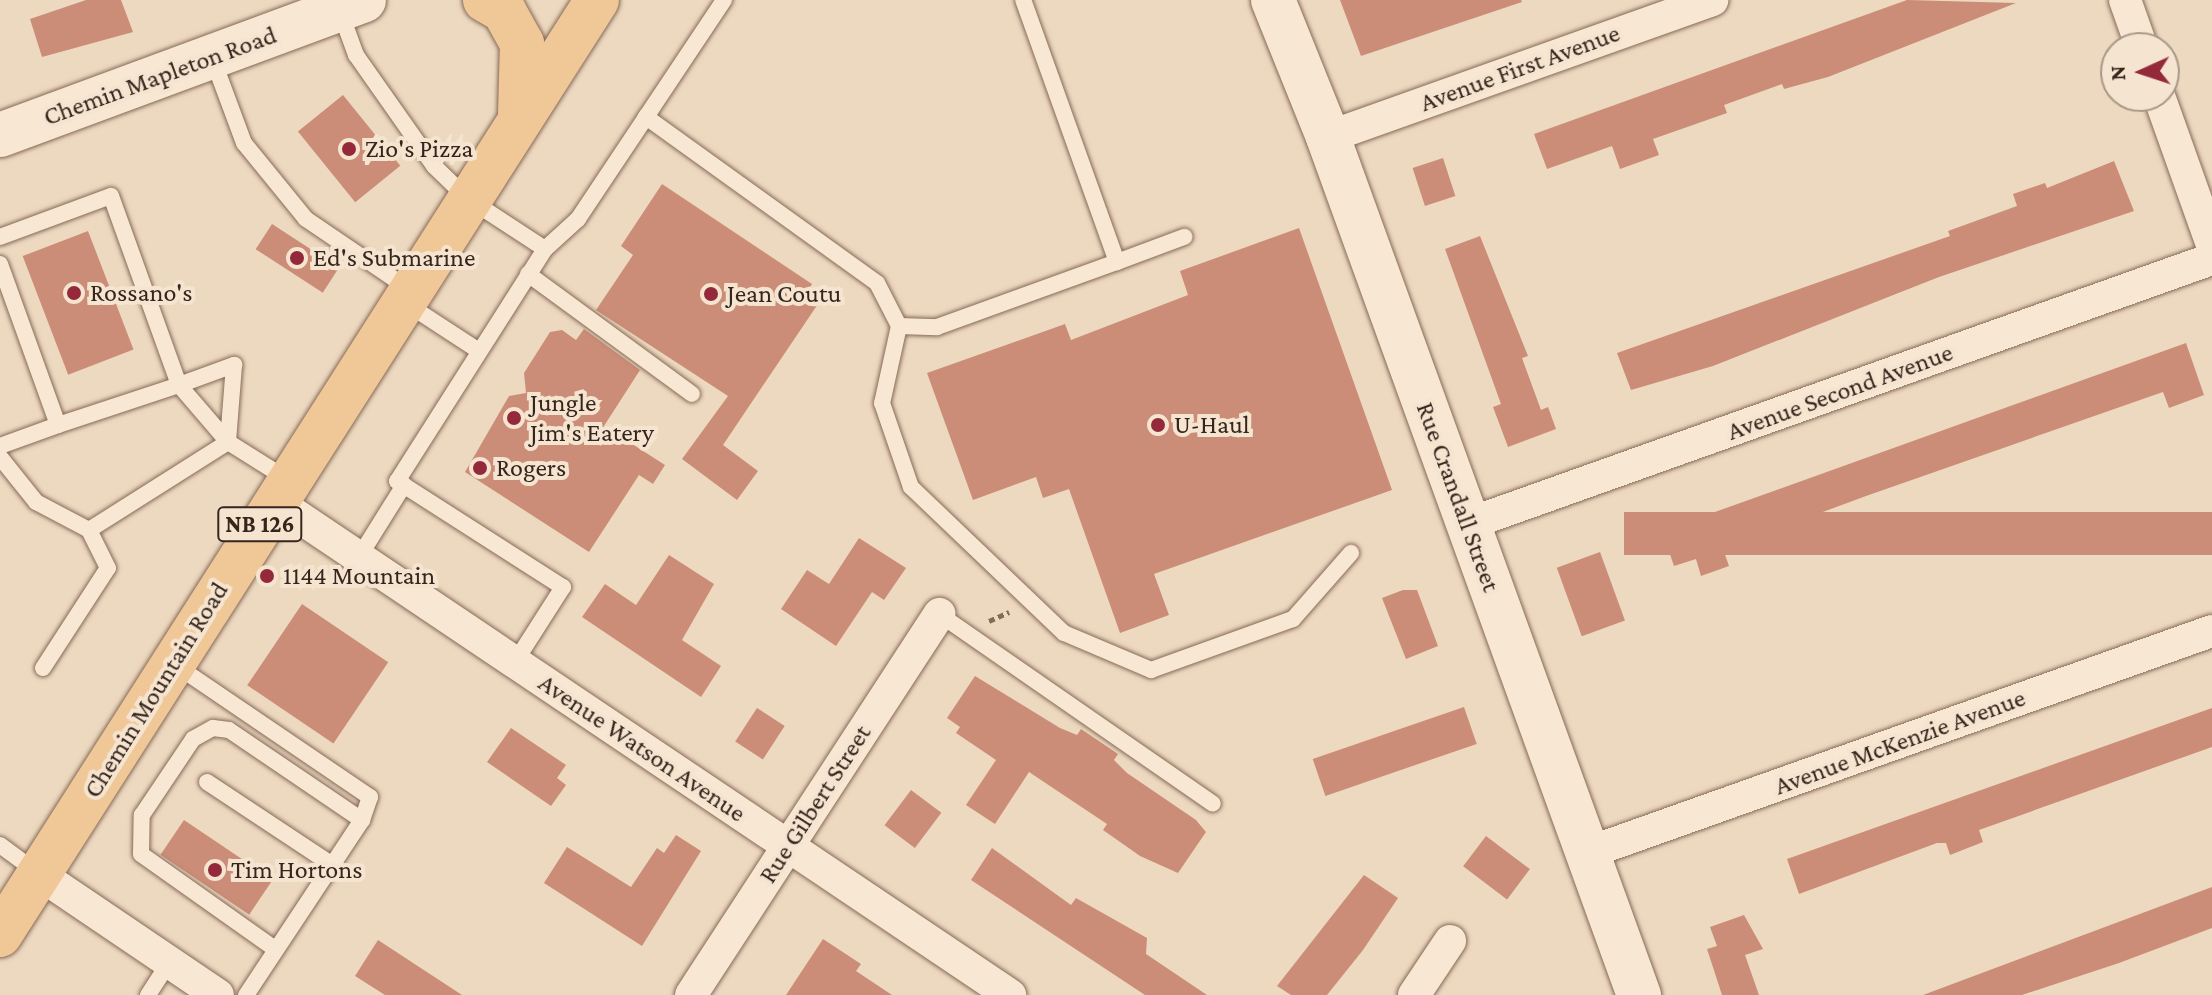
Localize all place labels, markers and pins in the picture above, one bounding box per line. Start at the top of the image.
place label: Zio's Pizza [365,133,473,165]
marker: Zio's Pizza [340,140,358,158]
place label: Ed's Submarine [313,242,476,274]
marker: Ed's Submarine [288,249,306,267]
place label: Rossano's [90,277,192,309]
place label: Jean Coutu [727,278,841,310]
marker: Rossano's [65,284,83,302]
marker: Jean Coutu [702,285,720,303]
place label: Jungle Jim's Eatery [530,387,654,448]
marker: Jungle Jim's Eatery [505,409,523,427]
place label: U-Haul [1174,409,1250,441]
marker: U-Haul [1149,416,1167,434]
place label: Rogers [496,452,566,484]
marker: Rogers [471,459,489,477]
place label: 1144 Mountain [283,560,435,592]
marker: 1144 Mountain [258,567,276,585]
place label: Tim Hortons [231,854,362,886]
marker: Tim Hortons [206,861,224,879]

